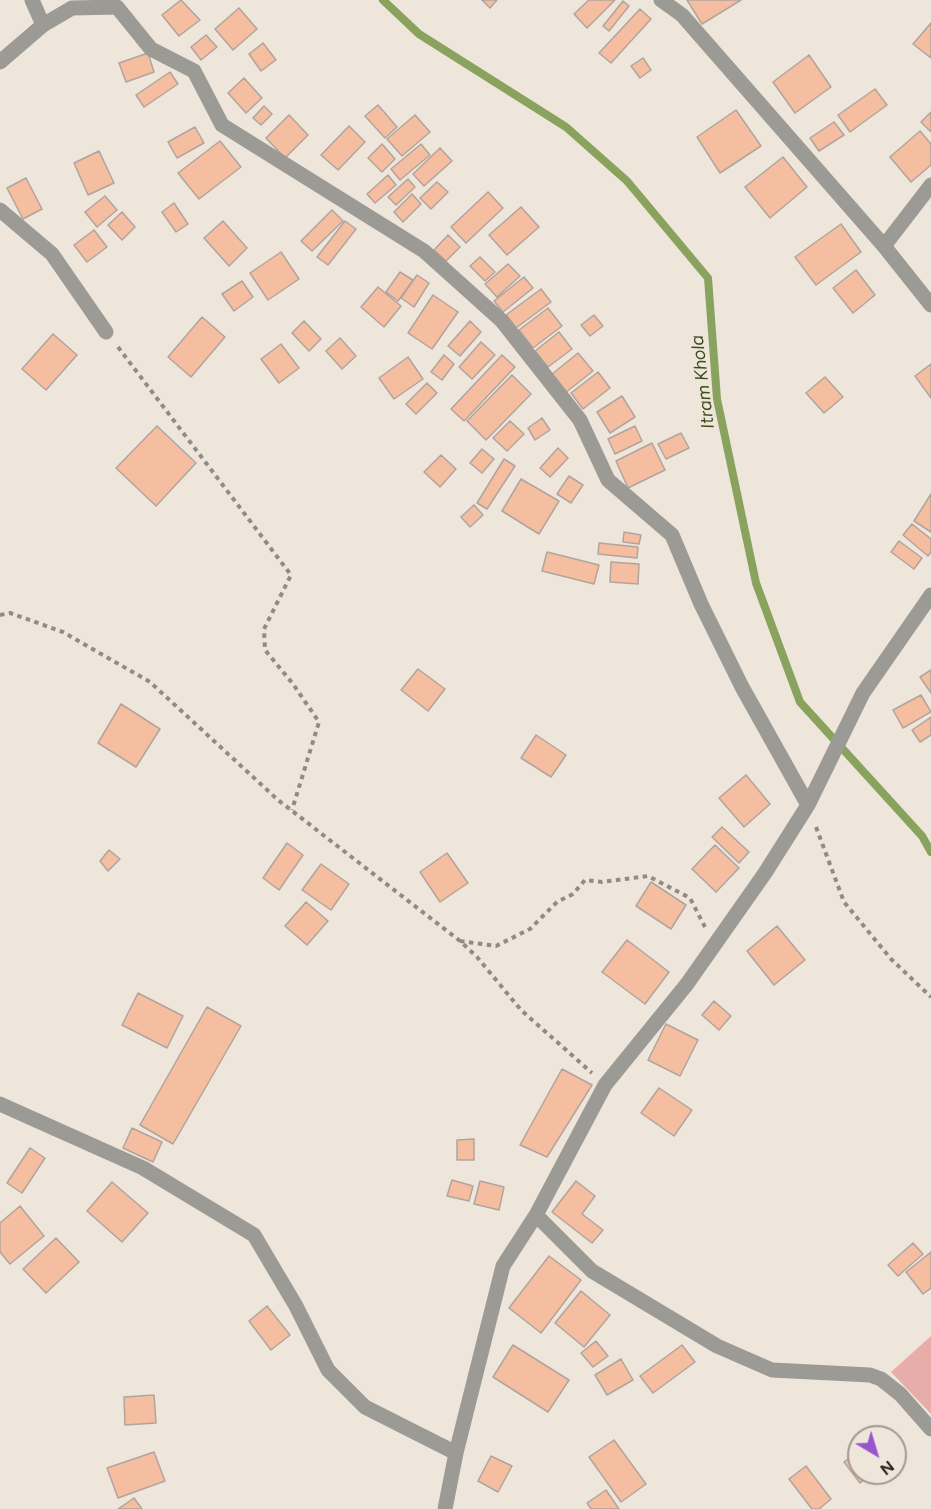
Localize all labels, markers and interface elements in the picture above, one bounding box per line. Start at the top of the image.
water label: Itram Khola [687,334,719,430]
north arrow [847,1425,907,1485]
text: N [876,1457,898,1479]

